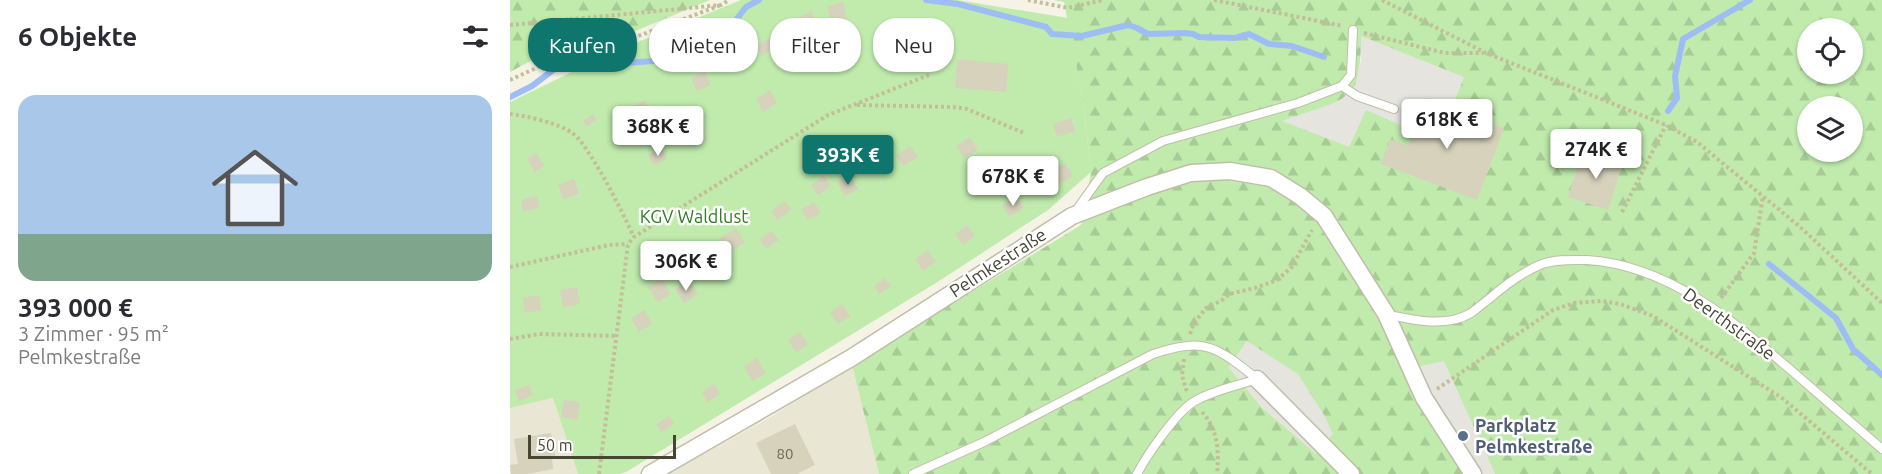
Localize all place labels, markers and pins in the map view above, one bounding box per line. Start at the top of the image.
pin: 618K € [1398,99,1496,150]
pin: 368K € [609,106,707,157]
pin: 274K € [1547,129,1645,180]
pin: 393K € [799,135,897,186]
pin: 678K € [964,156,1062,207]
pin: 306K € [637,241,735,292]
place label: Parkplatz Pelmkestraße [1475,415,1593,456]
marker: Parkplatz Pelmkestraße [1456,429,1470,443]

